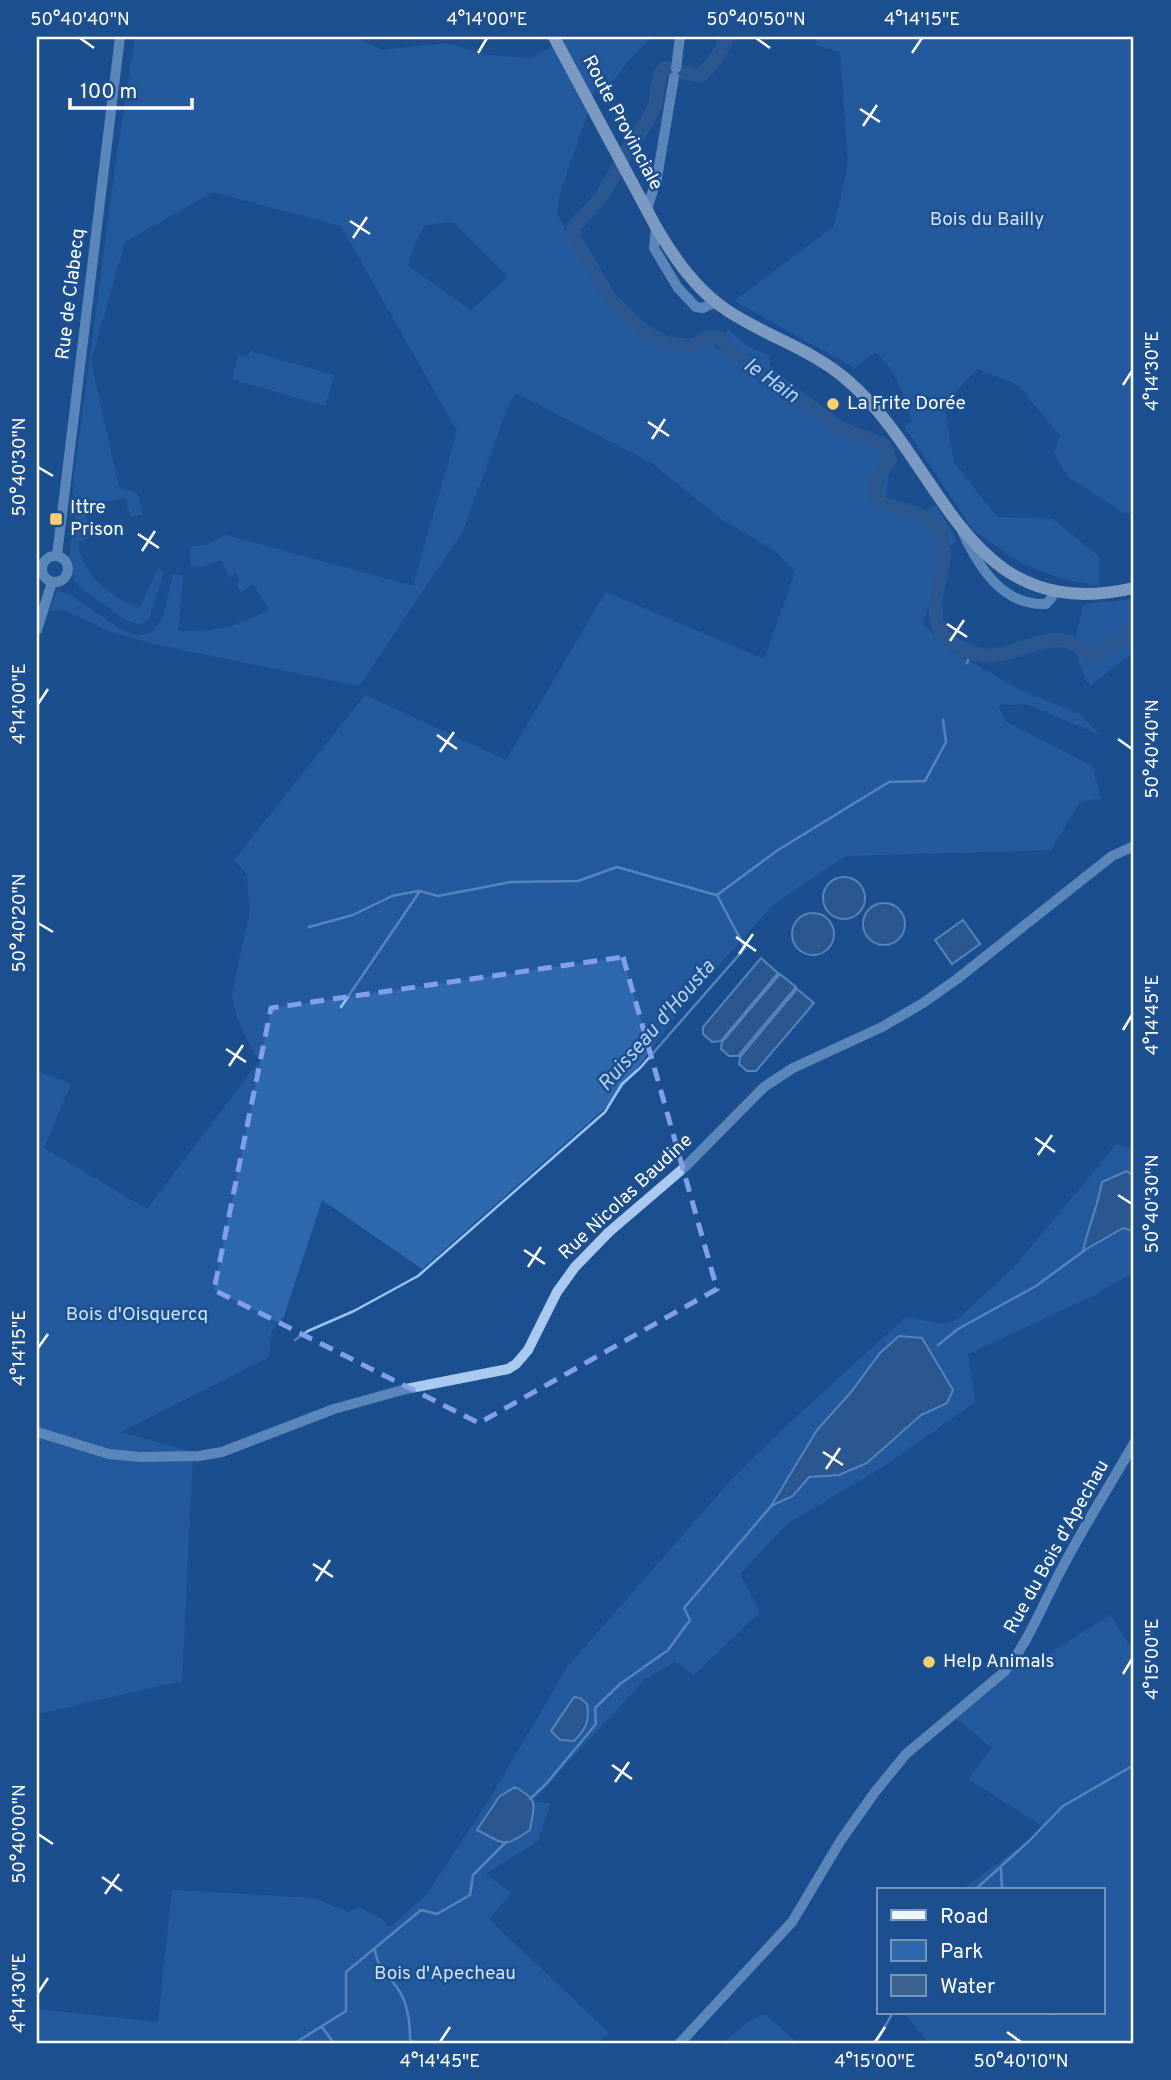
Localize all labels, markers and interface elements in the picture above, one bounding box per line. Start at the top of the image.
text: 50°40'40"N [30,9,130,32]
text: 4°14'00"E [447,9,527,32]
text: 50°40'50"N [706,9,806,32]
text: 4°14'15"E [884,9,960,32]
street label: Route Provinciale [576,51,668,195]
scale bar [70,66,192,110]
text: 100 m [80,79,137,106]
park label: Bois du Bailly [930,208,1044,232]
street label: Rue de Clabecq [51,227,91,361]
text: 4°14'30"E [1142,331,1165,411]
water label: le Hain [738,352,805,410]
place label: La Frite Dorée [847,392,966,416]
marker: La Frite Dorée [825,396,841,412]
text: 50°40'30"N [9,418,32,516]
place label: Ittre Prison [70,496,124,542]
marker: Ittre Prison [48,511,64,527]
text: 4°14'00"E [9,664,32,744]
text: 50°40'40"N [1142,699,1165,799]
text: 50°40'20"N [9,873,32,973]
water label: Ruisseau d'Housta [592,954,722,1097]
text: 4°14'45"E [1142,975,1165,1055]
street label: Rue Nicolas Baudine [554,1129,698,1265]
text: 50°40'30"N [1142,1155,1165,1253]
park label: Bois d'Oisquercq [66,1303,208,1327]
text: 4°14'15"E [9,1310,32,1386]
street label: Rue du Bois d'Apechau [999,1456,1115,1638]
text: 4°15'00"E [1142,1618,1165,1700]
place label: Help Animals [943,1650,1054,1674]
marker: Help Animals [921,1654,937,1670]
text: 50°40'00"N [9,1784,32,1884]
legend [877,1888,1104,2014]
text: Road [940,1904,989,1931]
text: Park [940,1939,983,1966]
text: 4°14'30"E [9,1953,32,2033]
park label: Bois d'Apecheau [374,1962,516,1986]
text: Water [940,1974,995,2001]
text: 4°14'45"E [400,2051,480,2074]
text: 4°15'00"E [834,2051,916,2074]
text: 50°40'10"N [974,2051,1068,2074]

